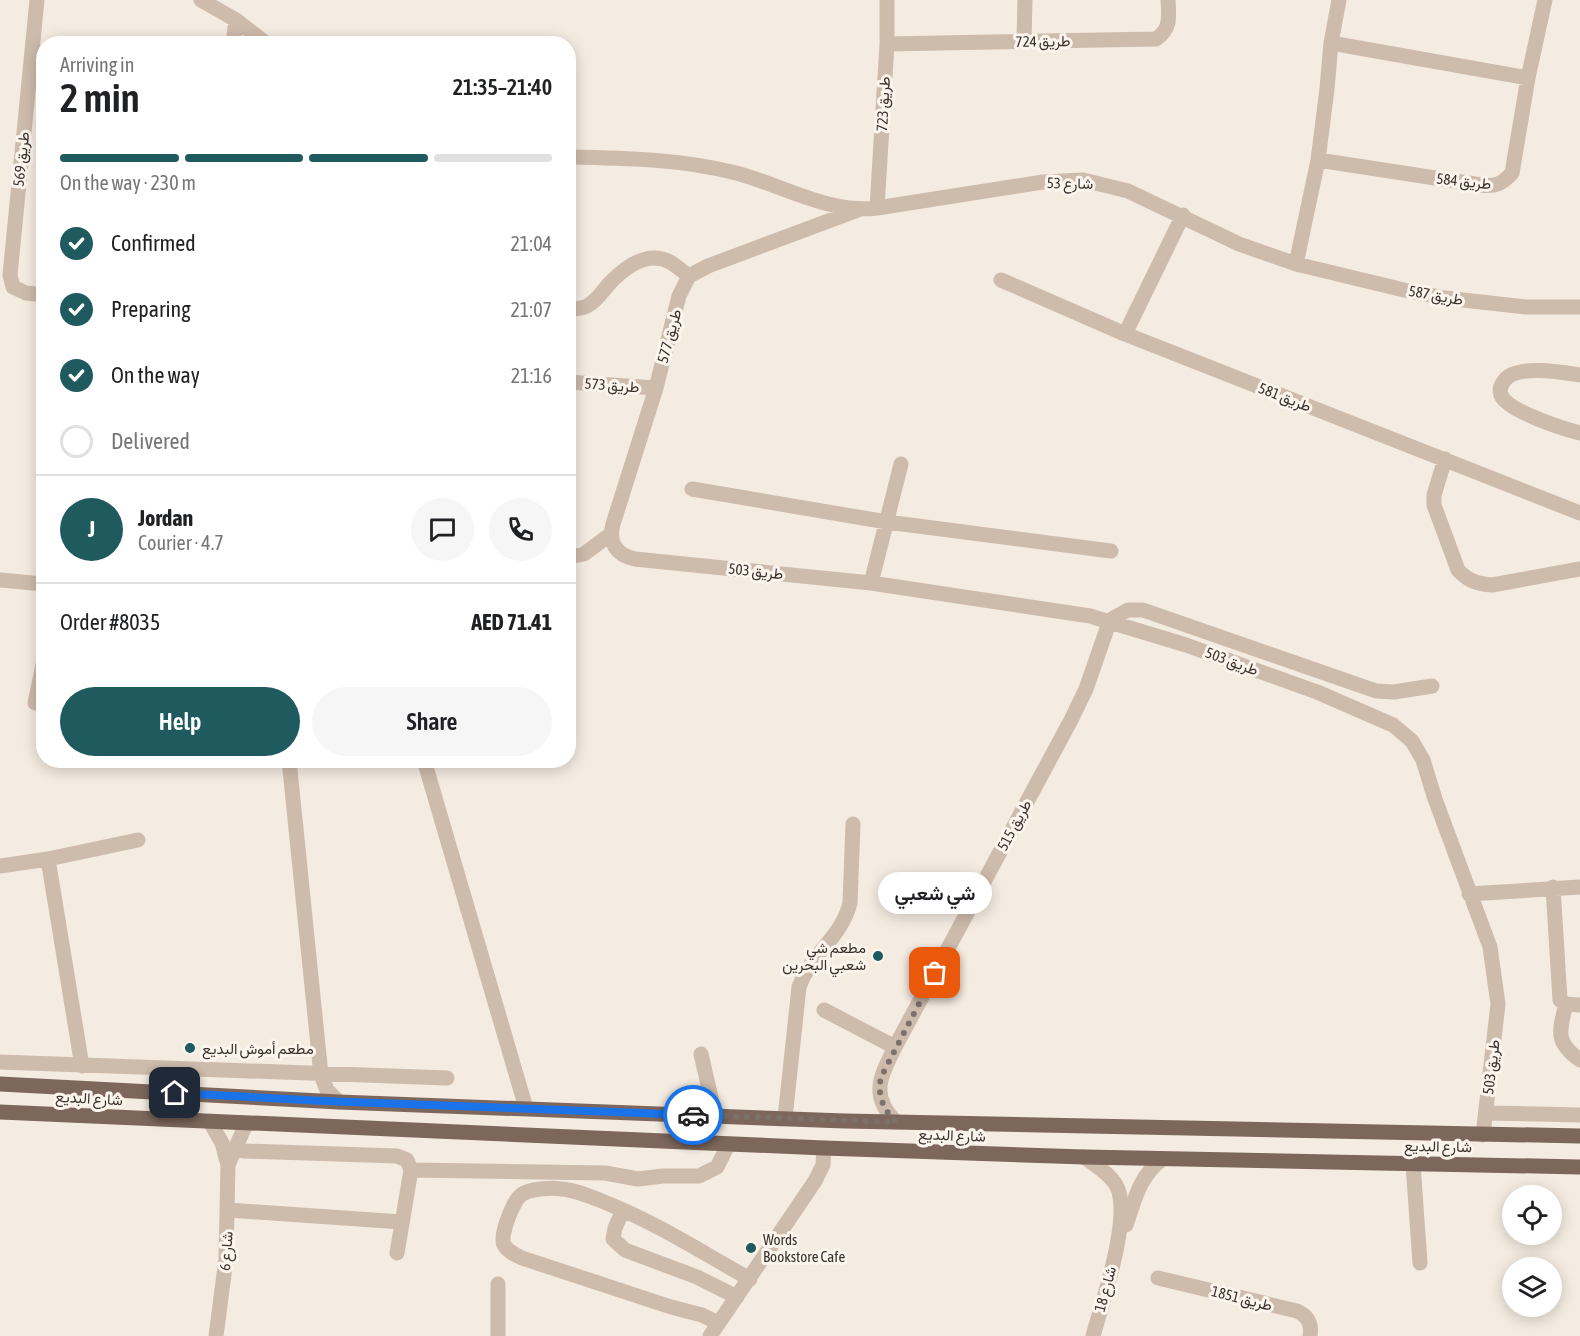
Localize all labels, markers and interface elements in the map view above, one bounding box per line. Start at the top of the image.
street label: طريق 724 [1015,32,1071,52]
text: Arriving in [60,53,134,76]
text: 21:35–21:40 [453,74,552,100]
text: 2 min [60,76,140,120]
street label: طريق 723 [873,76,895,132]
street label: طريق 569 [10,131,34,187]
street label: طريق 584 [1436,170,1492,194]
text: On the way · 230 m [60,171,196,194]
street label: شارع 53 [1047,174,1093,195]
icon: check [60,227,93,260]
text: Confirmed [111,230,196,256]
text: 21:04 [510,232,552,255]
street label: طريق 587 [1407,282,1465,310]
icon: check [60,293,93,326]
text: Preparing [111,296,191,322]
text: 21:07 [510,298,552,321]
street label: طريق 577 [654,307,686,365]
icon: check [60,359,93,392]
text: On the way [111,362,200,388]
text: 21:16 [511,364,552,387]
street label: طريق 573 [584,375,640,397]
street label: طريق 581 [1256,379,1314,417]
text: Delivered [111,428,190,454]
button: chat [411,498,474,561]
button: phone [489,498,552,561]
text: Jordan [138,505,193,531]
text: J [88,516,95,542]
text: Courier · 4.7 [138,531,224,554]
street label: طريق 503 [728,560,784,584]
text: Order #8035 [60,609,160,635]
text: AED 71.41 [471,609,552,635]
street label: طريق 503 [1203,644,1261,680]
button: Help [60,687,300,756]
button: Share [312,687,552,756]
street label: طريق 515 [994,797,1036,854]
callout: شي شعبي [878,871,992,913]
text: شي شعبي [894,881,976,904]
place label: مطعم شي شعبي البحرين [782,939,866,978]
pin [909,947,960,998]
marker: مطعم شي شعبي البحرين [871,949,885,963]
icon: bag [918,956,951,989]
street label: طريق 503 [1479,1038,1505,1096]
place label: مطعم أموش البديع [202,1040,314,1060]
marker: مطعم أموش البديع [183,1041,197,1055]
pin [149,1067,200,1118]
icon: home [158,1076,191,1109]
courier [663,1085,723,1145]
street label: شارع البديع [55,1088,123,1111]
icon: car [677,1099,710,1132]
street label: شارع البديع [918,1125,986,1148]
street label: شارع البديع [1404,1137,1472,1158]
map controls [1502,1185,1562,1317]
button: locate [1502,1185,1562,1245]
street label: شارع 6 [216,1231,239,1271]
place label: Words Bookstore Cafe [763,1231,845,1265]
marker: Words Bookstore Cafe [744,1241,758,1255]
button: layers [1502,1257,1562,1317]
street label: شارع 18 [1091,1264,1122,1314]
street label: طريق 1851 [1209,1282,1274,1316]

